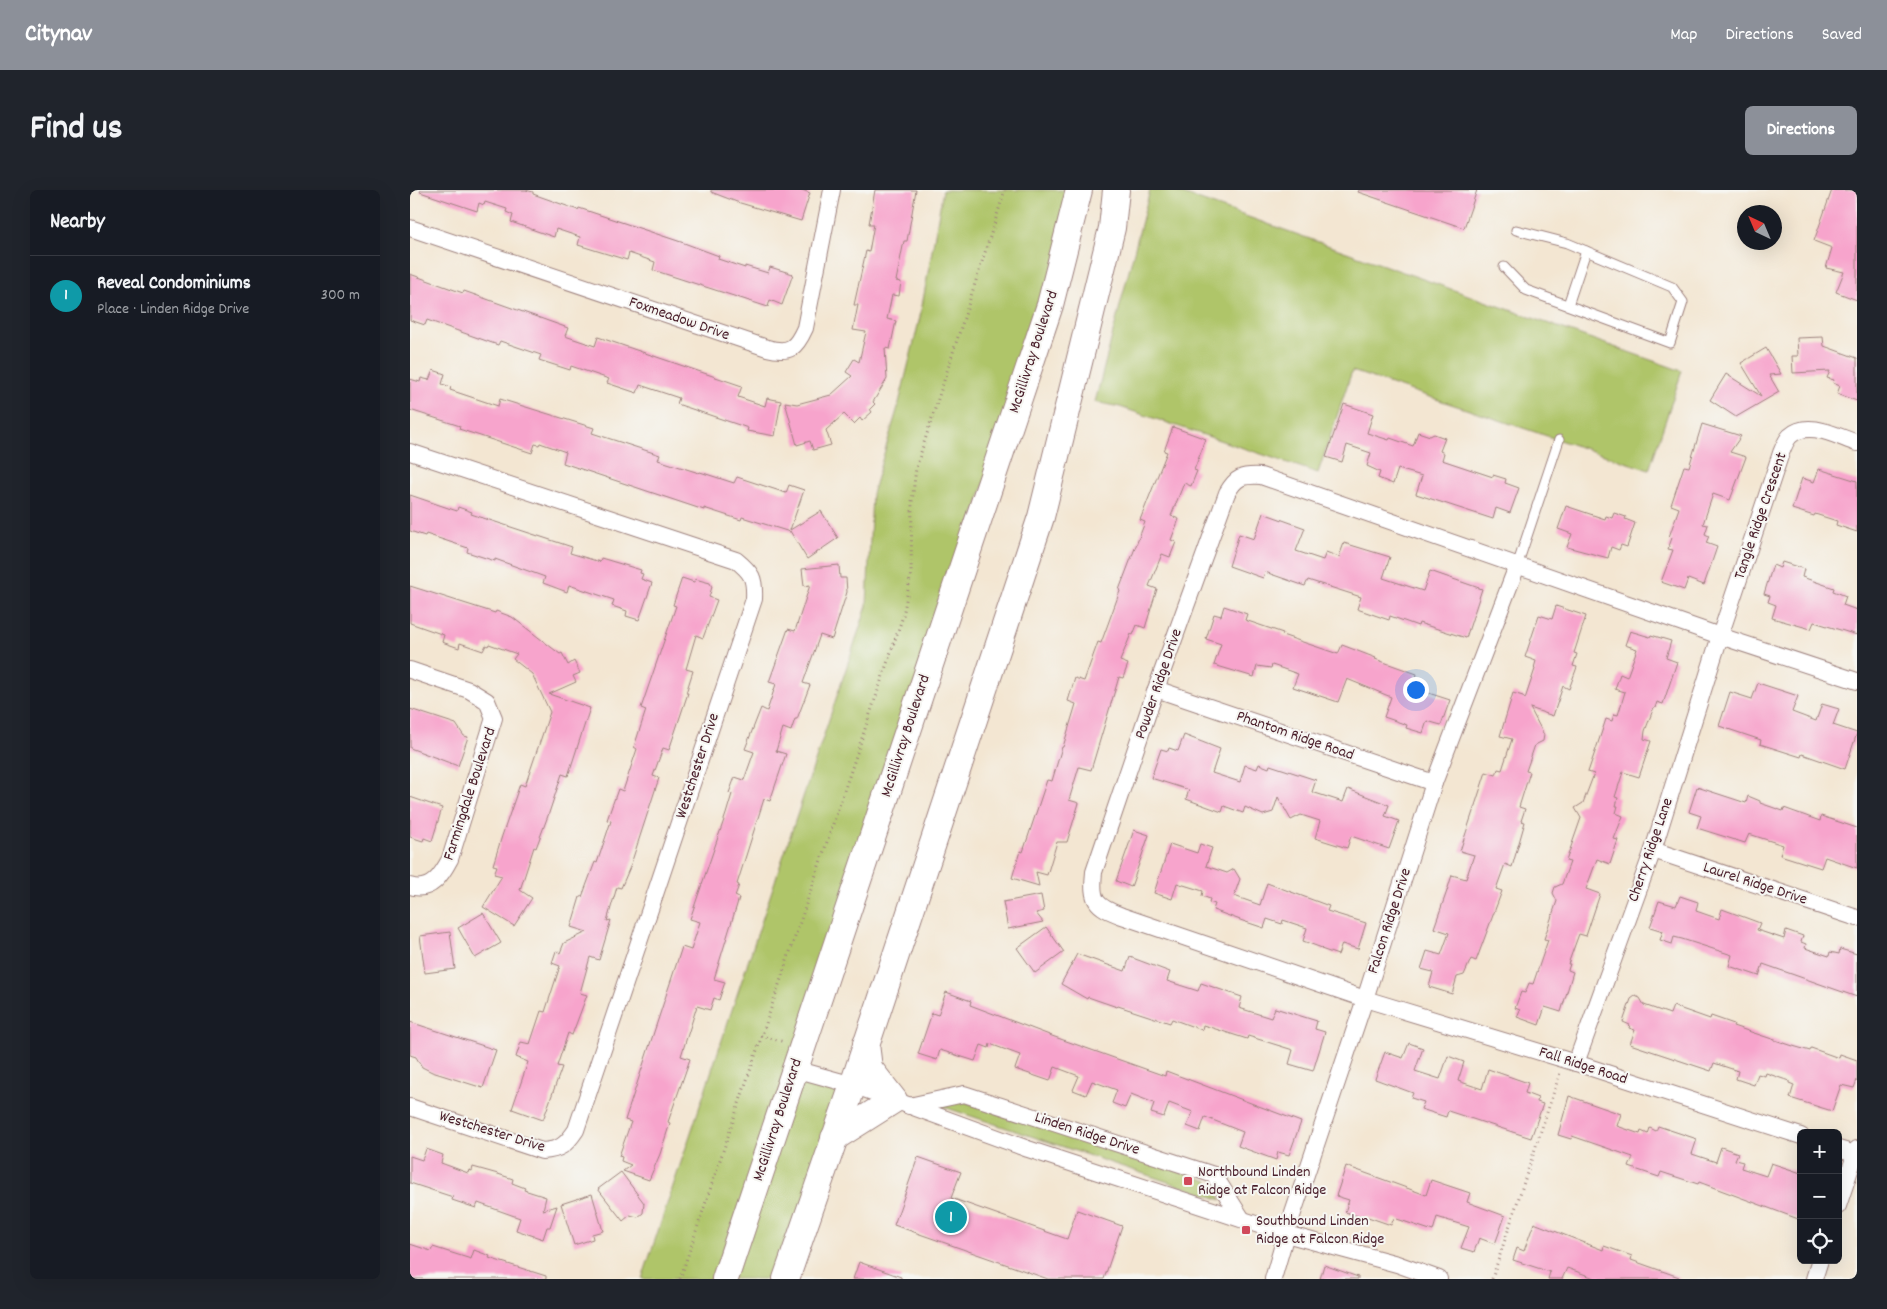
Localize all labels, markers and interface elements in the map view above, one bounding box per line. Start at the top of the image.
text: Citynav [25,18,92,52]
text: Map [1670,23,1697,48]
text: Directions [1725,23,1794,48]
text: Saved [1822,23,1862,48]
text: Find us [30,105,122,155]
button: Directions [1745,106,1857,155]
north arrow [1737,205,1782,250]
text: Nearby [50,208,105,238]
text: Reveal Condominiums [97,271,251,298]
text: 1 [64,284,68,307]
text: 300 m [321,284,360,307]
street label: McGillivray Boulevard [1003,288,1065,416]
street label: Foxmeadow Drive [626,291,732,347]
text: Place · Linden Ridge Drive [97,298,249,321]
street label: Tangle Ridge Crescent [1728,449,1794,583]
street label: Powder Ridge Drive [1129,626,1189,742]
street label: McGillivray Boulevard [875,672,937,800]
your location [1403,677,1429,703]
street label: Phantom Ridge Road [1233,705,1357,767]
street label: Westchester Drive [670,710,726,822]
street label: Farmingdale Boulevard [438,725,502,863]
street label: Cherry Ridge Lane [1622,795,1680,905]
street label: Laurel Ridge Drive [1700,856,1810,912]
street label: Falcon Ridge Drive [1362,865,1418,977]
street label: Fall Ridge Road [1536,1041,1630,1091]
street label: McGillivray Boulevard [747,1056,809,1184]
street label: Westchester Drive [436,1105,548,1159]
street label: Linden Ridge Drive [1032,1106,1142,1162]
map controls [1797,1129,1842,1264]
button: + [1797,1129,1842,1174]
place label: Northbound Linden Ridge at Falcon Ridge [1198,1161,1326,1202]
button: − [1797,1174,1842,1219]
marker: Northbound Linden Ridge at Falcon Ridge [1182,1175,1194,1187]
pin: 1 [935,1198,967,1236]
place label: Southbound Linden Ridge at Falcon Ridge [1256,1210,1384,1251]
button: locate [1797,1219,1842,1264]
marker: Southbound Linden Ridge at Falcon Ridge [1240,1224,1252,1236]

